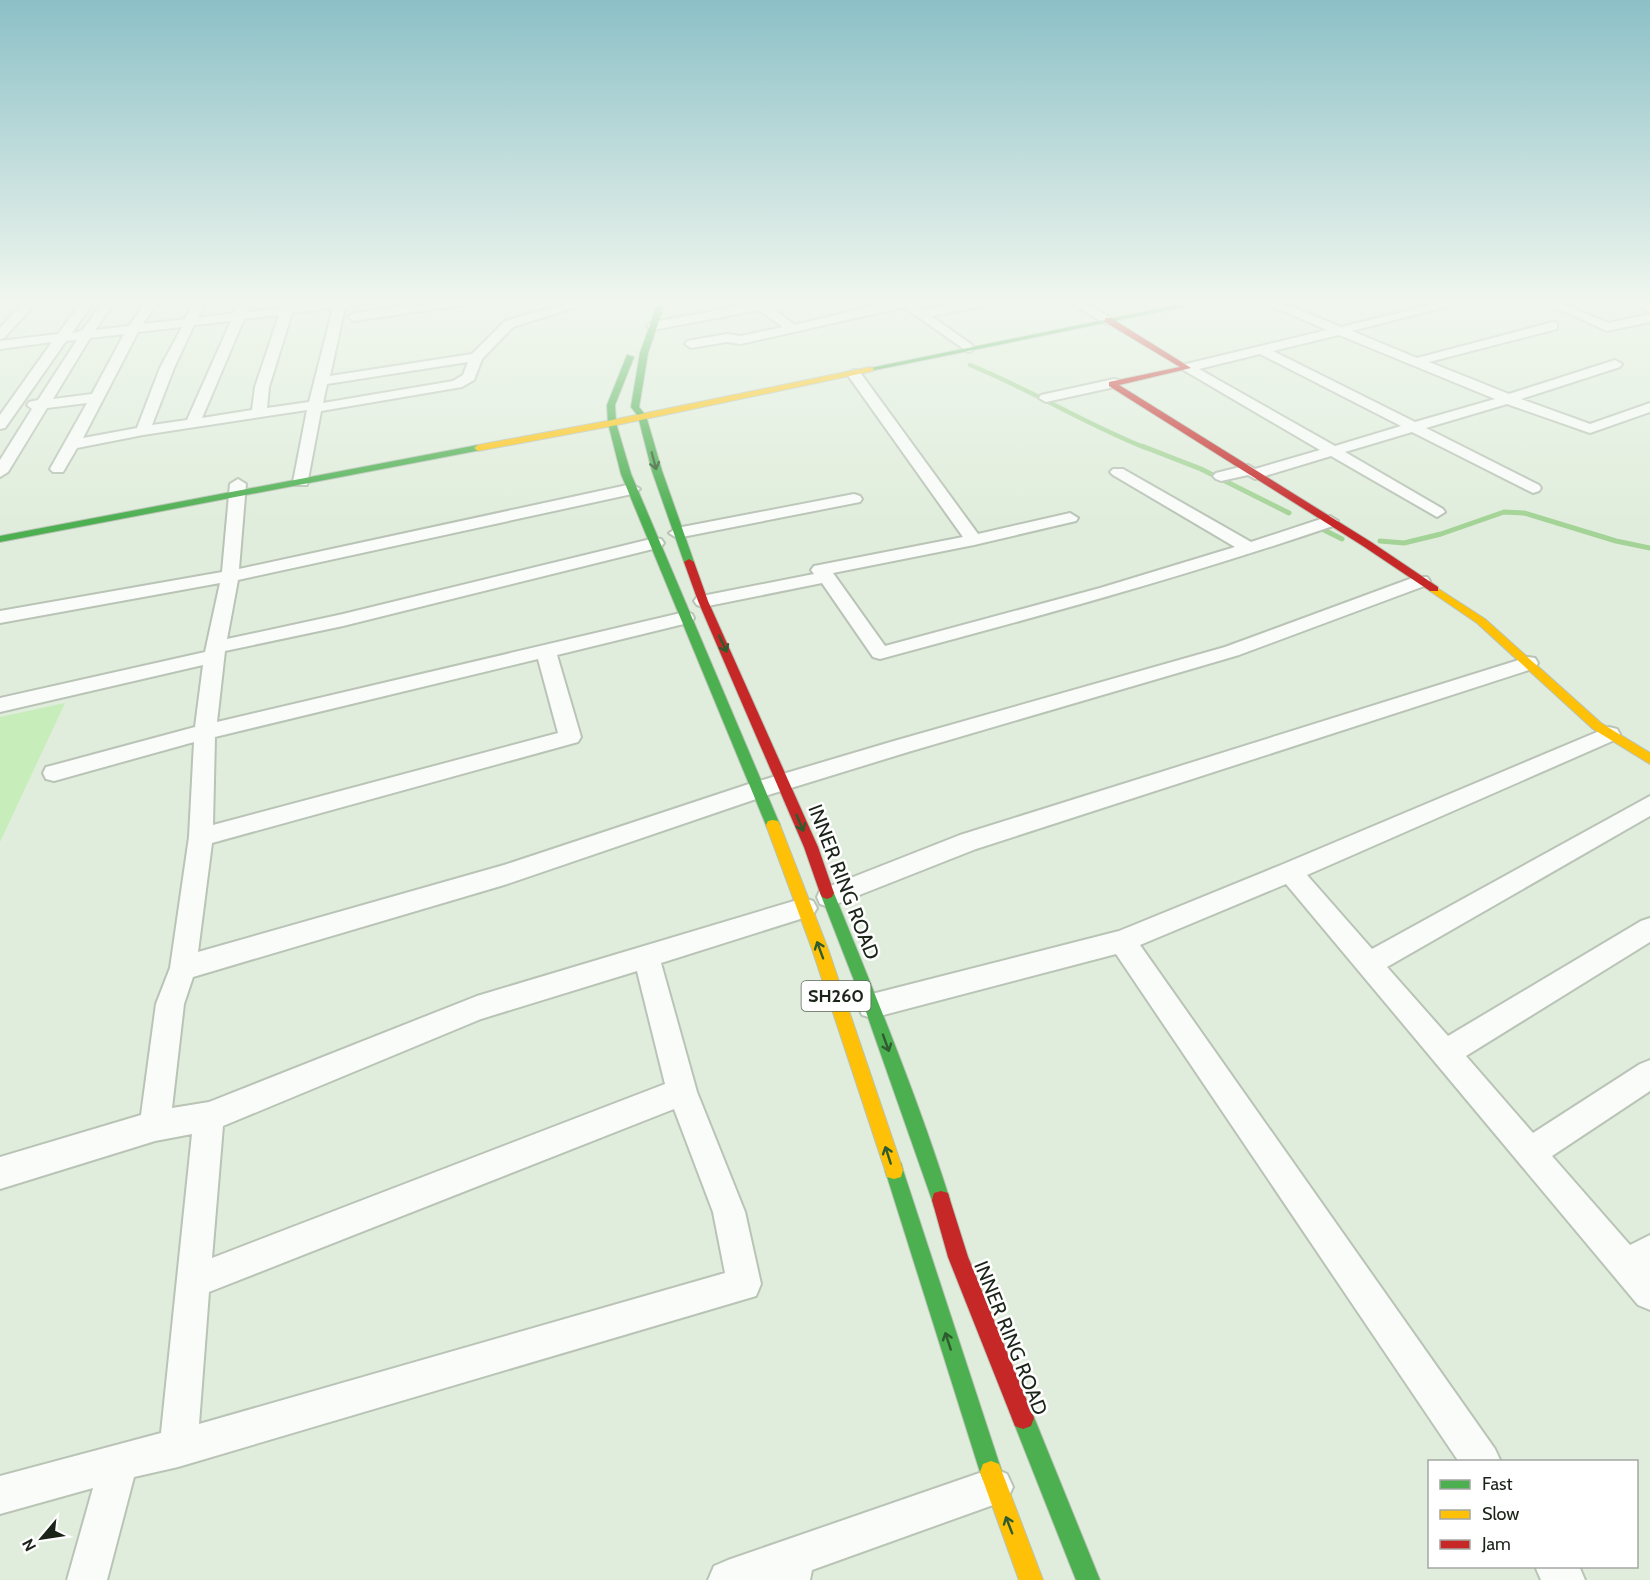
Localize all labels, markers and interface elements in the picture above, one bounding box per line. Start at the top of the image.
one-way arrow [649,451,660,470]
one-way arrow [717,634,729,652]
street label: INNER RING ROAD [803,801,885,963]
one-way arrow [795,813,806,831]
one-way arrow [813,941,824,960]
road number: SH260 [802,981,870,1011]
one-way arrow [881,1033,892,1052]
one-way arrow [882,1146,893,1165]
street label: INNER RING ROAD [969,1257,1053,1419]
one-way arrow [941,1332,952,1351]
legend [1428,1460,1638,1568]
text: Fast [1482,1473,1513,1495]
text: Slow [1482,1503,1519,1525]
north arrow [12,1508,72,1568]
one-way arrow [1003,1517,1014,1535]
text: Jam [1481,1533,1511,1555]
text: N [18,1535,40,1555]

